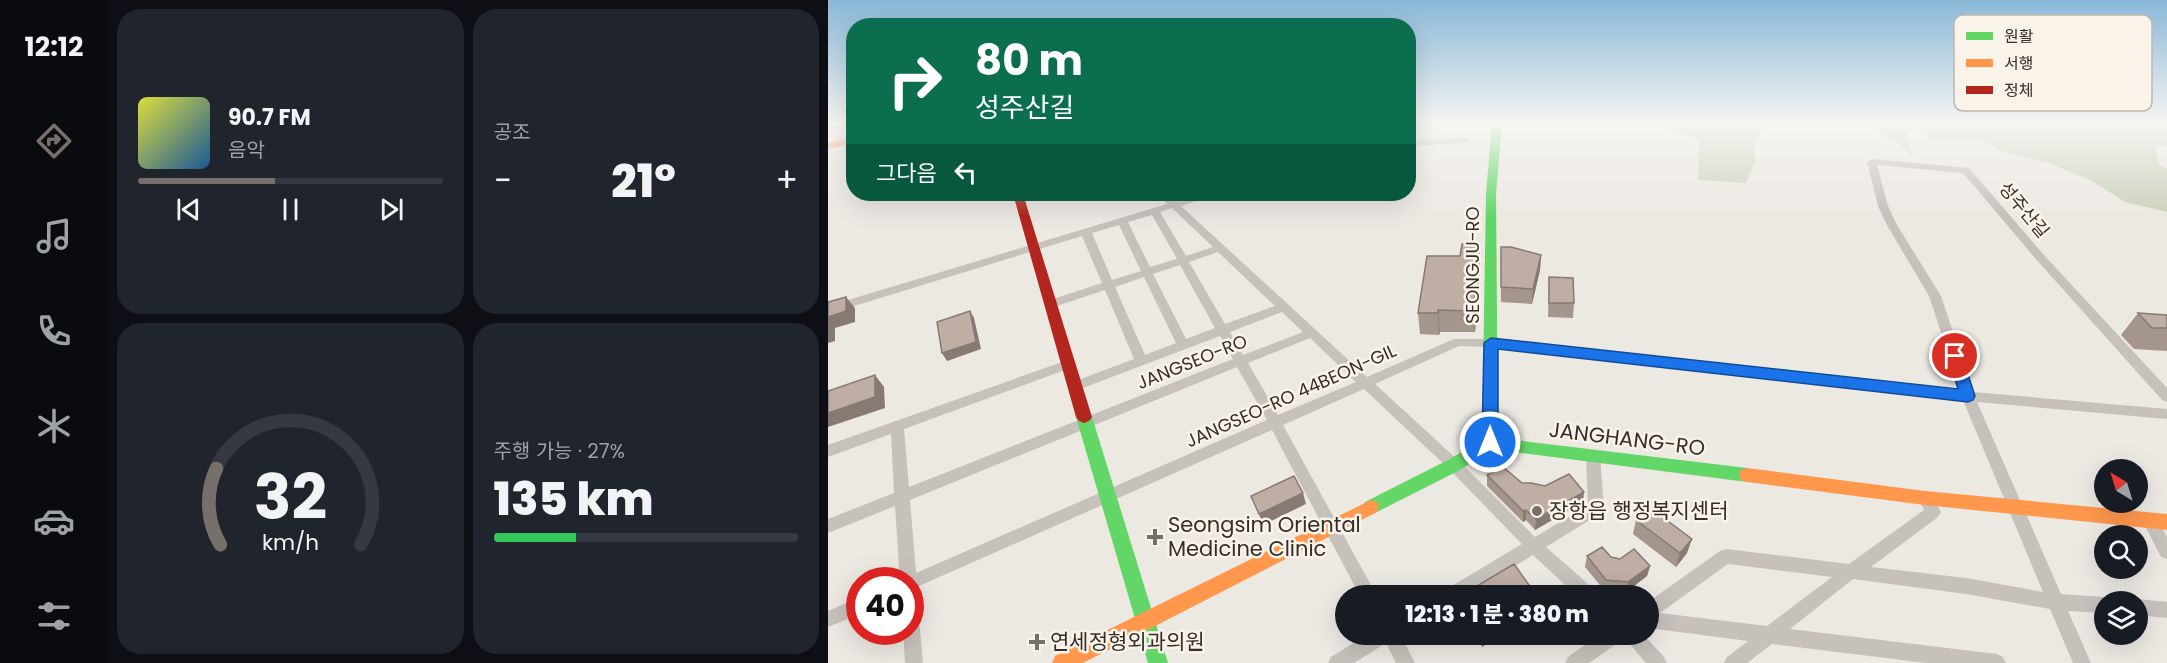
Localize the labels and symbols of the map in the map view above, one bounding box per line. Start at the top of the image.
legend [1954,15,2152,111]
text: 원활 [2004,25,2034,48]
text: 서행 [2004,52,2033,75]
text: 정체 [2004,79,2033,102]
street label: 성주산길 [1994,176,2055,243]
street label: SEONGJU-RO [1460,206,1485,324]
street label: JANGSEO-RO [1133,328,1251,395]
pin [1929,330,1980,381]
street label: JANGSEO-RO 44BEON-GIL [1182,338,1400,453]
position arrow [1458,410,1522,474]
street label: JANGHANG-RO [1547,415,1707,462]
north arrow [2094,459,2148,513]
place label: 장항읍 행정복지센터 [1549,496,1729,525]
marker: 장항읍 행정복지센터 [1530,504,1544,518]
place label: Seongsim Oriental Medicine Clinic [1168,510,1361,563]
marker: Seongsim Oriental Medicine Clinic [1146,528,1164,546]
speed limit sign: 40 [846,567,924,645]
place label: 연세정형외과의원 [1050,627,1205,656]
marker: 연세정형외과의원 [1028,633,1046,651]

